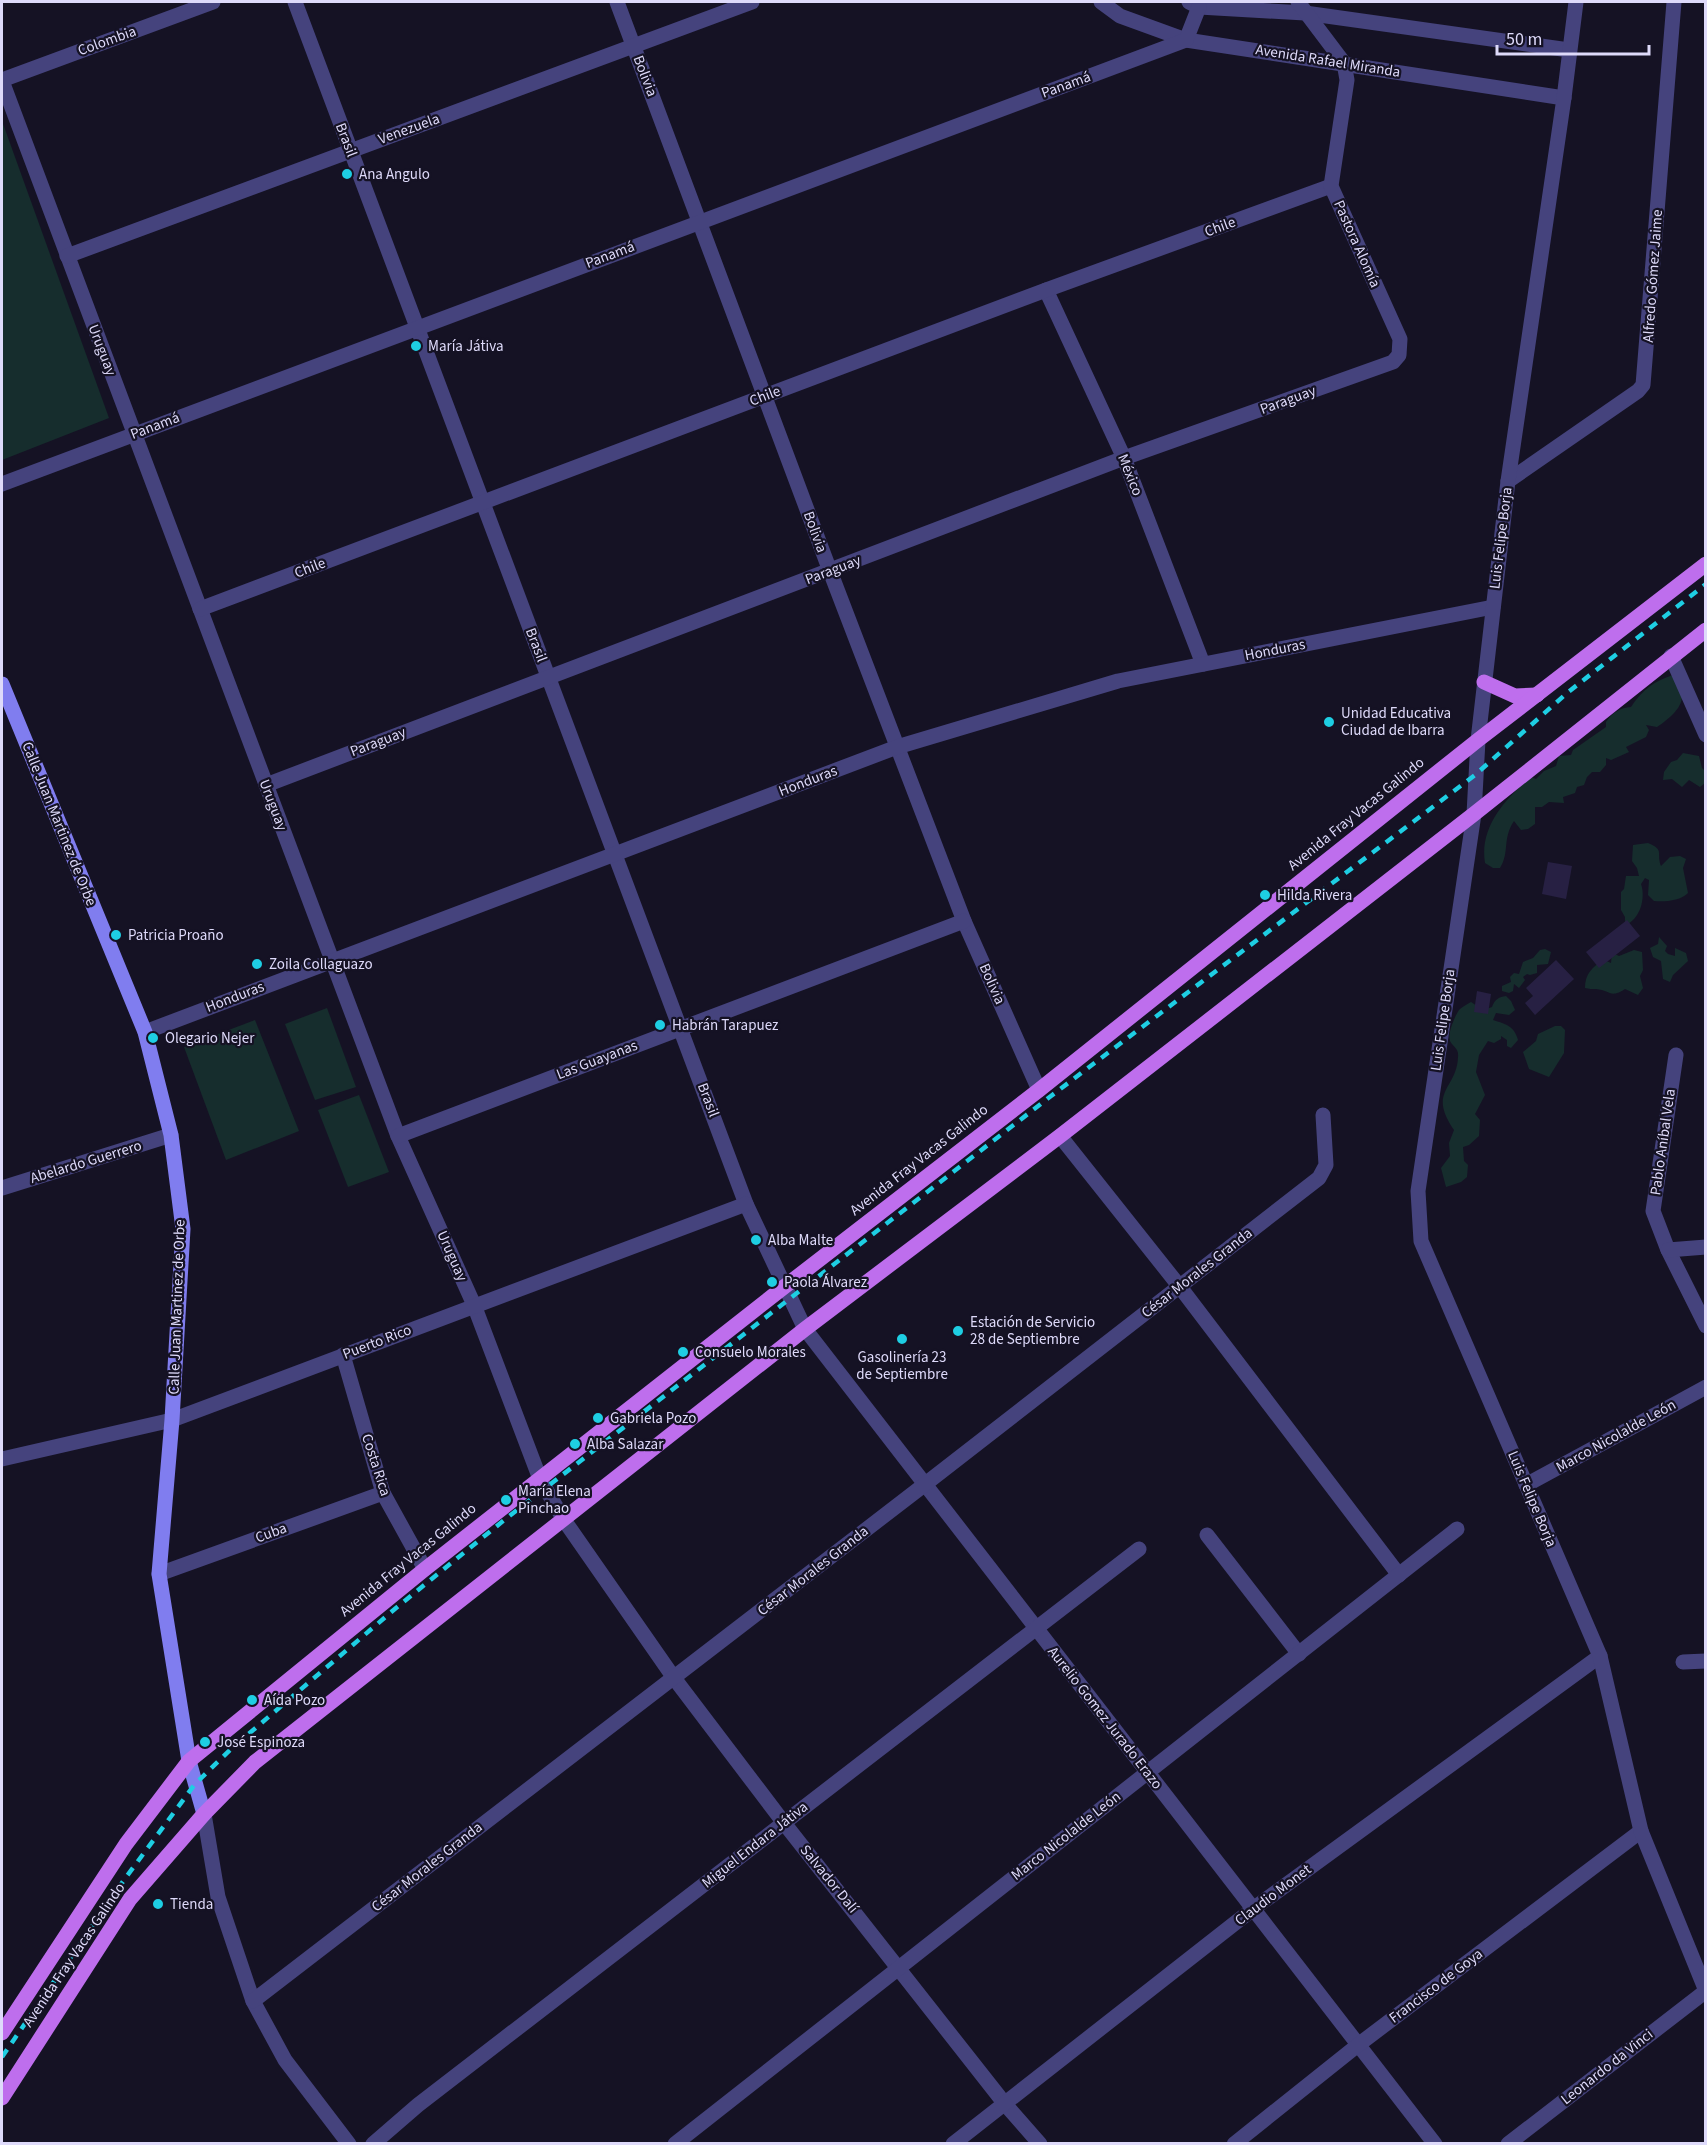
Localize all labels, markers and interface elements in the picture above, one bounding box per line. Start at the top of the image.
scale bar [1497,18,1648,56]
street label: Colombia [75,21,139,61]
text: 50 m [1506,27,1542,52]
street label: Avenida Rafael Miranda [1254,39,1402,83]
street label: Bolivia [628,52,662,100]
street label: Panamá [1038,66,1094,104]
street label: Venezuela [375,108,443,150]
street label: Brasil [330,120,362,160]
place label: Ana Angulo [359,164,430,185]
marker: Ana Angulo [340,167,354,181]
street label: Pastora Alomía [1328,197,1386,291]
street label: Alfredo Gómez Jaime [1638,209,1668,343]
street label: Chile [1202,212,1238,242]
street label: Panamá [582,236,638,274]
street label: Uruguay [83,321,121,379]
place label: María Játiva [428,336,504,357]
marker: María Játiva [409,339,423,353]
street label: Paraguay [1257,380,1319,420]
street label: Chile [746,381,784,411]
street label: Panamá [127,407,183,445]
street label: México [1112,451,1148,499]
street label: Luis Felipe Borja [1484,486,1518,590]
street label: Bolivia [798,508,832,556]
street label: Paraguay [802,550,864,590]
street label: Chile [291,553,329,583]
street label: Brasil [520,625,552,665]
street label: Honduras [1243,634,1307,666]
place label: Unidad Educativa Ciudad de Ibarra [1341,703,1451,741]
marker: Unidad Educativa Ciudad de Ibarra [1322,715,1336,729]
street label: Paraguay [347,722,409,762]
street label: Calle Juan Martinez de Orbe [16,739,102,909]
street label: Avenida Fray Vacas Galindo [1283,752,1429,876]
street label: Honduras [776,760,840,802]
street label: Uruguay [254,776,292,834]
place label: Hilda Rivera [1277,885,1352,906]
marker: Hilda Rivera [1258,888,1272,902]
place label: Patricia Proaño [128,925,224,946]
marker: Patricia Proaño [109,928,123,942]
place label: Zoila Collaguazo [269,954,373,975]
marker: Zoila Collaguazo [250,957,264,971]
street label: Bolivia [974,960,1010,1008]
street label: Luis Felipe Borja [1425,968,1461,1072]
street label: Honduras [203,976,267,1018]
place label: Habrán Tarapuez [672,1015,778,1036]
marker: Habrán Tarapuez [653,1018,667,1032]
place label: Olegario Nejer [165,1028,255,1049]
marker: Olegario Nejer [146,1031,160,1045]
street label: Las Guayanas [553,1035,641,1085]
street label: Brasil [692,1080,724,1120]
street label: Pablo Aníbal Vela [1645,1087,1681,1197]
street label: Avenida Fray Vacas Galindo [845,1099,993,1221]
street label: Abelardo Guerrero [28,1135,144,1189]
street label: Calle Juan Martinez de Orbe [163,1219,191,1395]
street label: César Morales Granda [1137,1223,1257,1323]
street label: Uruguay [432,1227,472,1285]
place label: Alba Malte [768,1230,833,1251]
marker: Alba Malte [749,1233,763,1247]
place label: Paola Álvarez [784,1272,867,1293]
marker: Paola Álvarez [765,1275,779,1289]
place label: Estación de Servicio 28 de Septiembre [970,1312,1095,1350]
street label: Puerto Rico [340,1319,414,1365]
marker: Estación de Servicio 28 de Septiembre [951,1324,965,1338]
marker: Gasolinería 23 de Septiembre [895,1332,909,1346]
place label: Consuelo Morales [695,1342,806,1363]
marker: Consuelo Morales [676,1345,690,1359]
place label: Gasolinería 23 de Septiembre [856,1347,948,1385]
street label: Marco Nicolalde León [1552,1394,1680,1478]
place label: Gabriela Pozo [610,1408,696,1429]
marker: Gabriela Pozo [591,1411,605,1425]
street label: Costa Rica [356,1431,396,1499]
place label: Alba Salazar [587,1434,664,1455]
marker: Alba Salazar [568,1437,582,1451]
street label: Luis Felipe Borja [1502,1448,1562,1550]
place label: María Elena Pinchao [518,1481,591,1519]
marker: María Elena Pinchao [499,1493,513,1507]
street label: Avenida Fray Vacas Galindo [335,1498,481,1622]
street label: Cuba [252,1518,290,1548]
street label: César Morales Granda [753,1521,873,1621]
street label: Aurelio Gomez Jurado Erazo [1043,1642,1167,1794]
place label: Aída Pozo [264,1690,325,1711]
marker: Aída Pozo [245,1693,259,1707]
place label: José Espinoza [217,1732,305,1753]
marker: José Espinoza [198,1735,212,1749]
street label: Marco Nicolalde León [1007,1786,1125,1886]
street label: Miguel Endara Játiva [697,1797,813,1893]
street label: César Morales Granda [367,1817,487,1917]
street label: Salvador Dalí [795,1840,864,1919]
street label: Claudio Monet [1230,1859,1316,1931]
street label: Avenida Fray Vacas Galindo [18,1879,130,2031]
place label: Tienda [170,1894,213,1915]
marker: Tienda [151,1897,165,1911]
street label: Francisco de Goya [1385,1944,1487,2028]
street label: Leonardo da Vinci [1556,2024,1658,2110]

